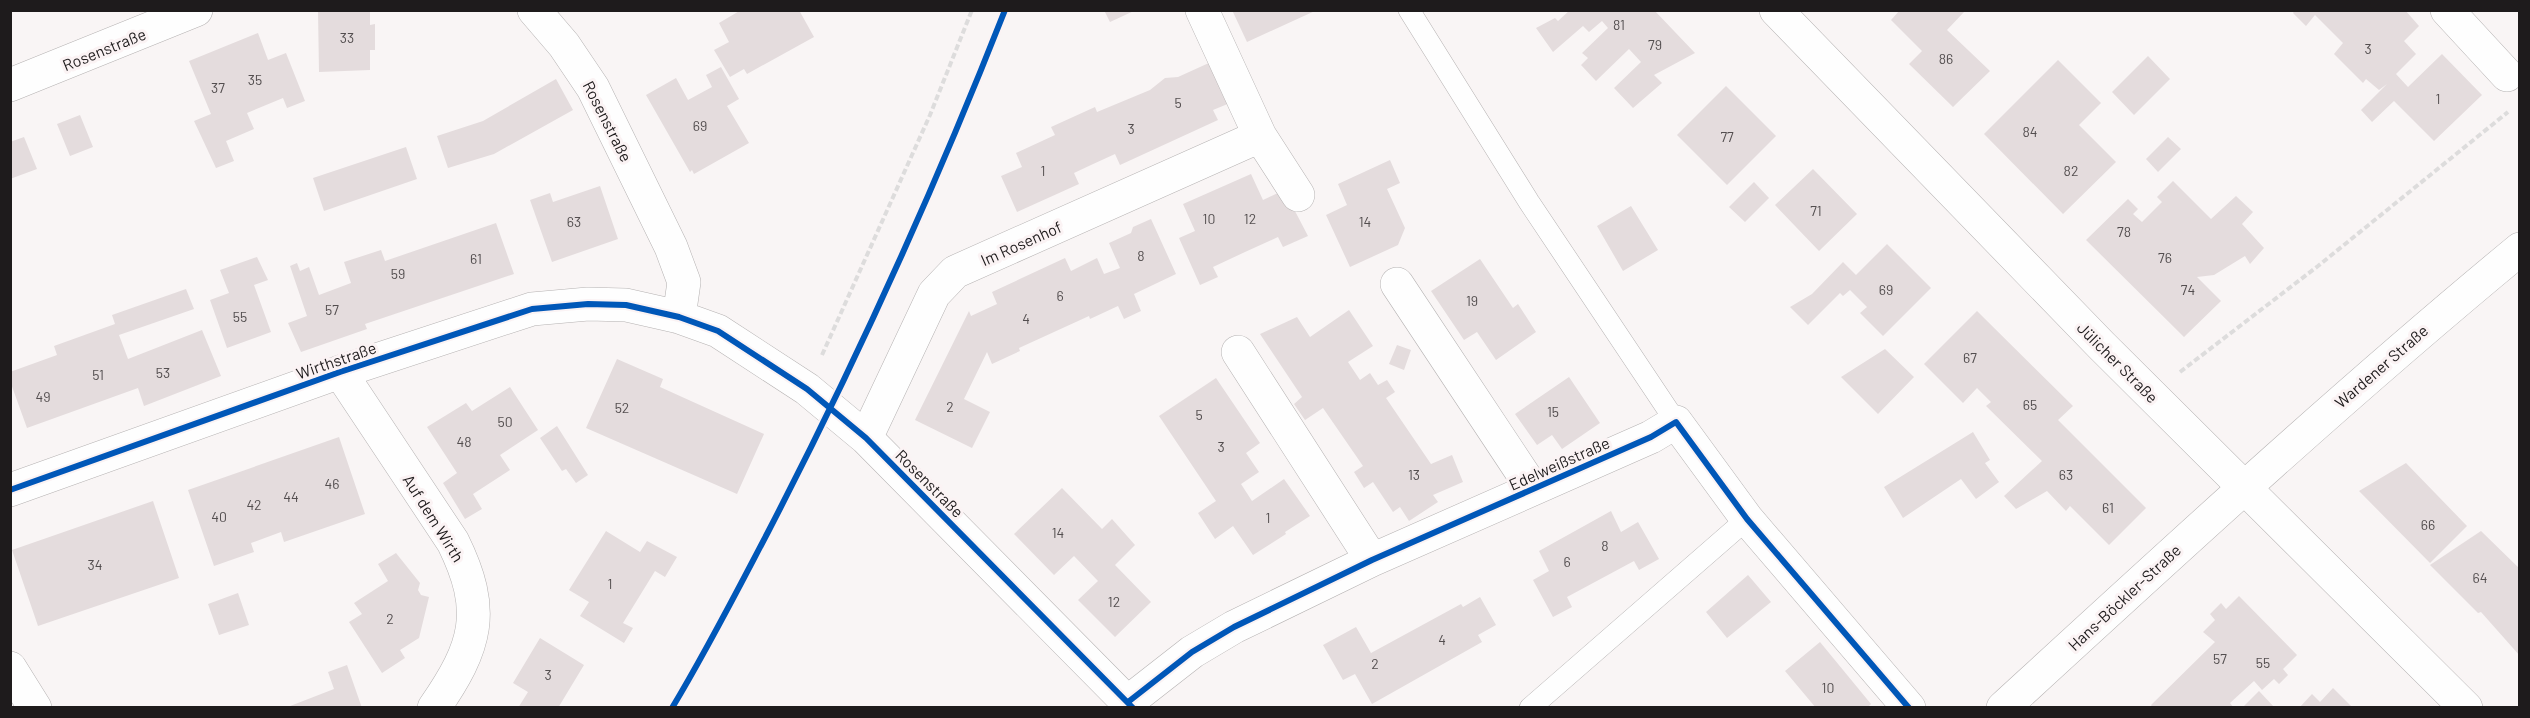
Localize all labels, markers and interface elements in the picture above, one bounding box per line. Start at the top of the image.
house number: 81 [1613,16,1625,33]
street label: Rosenstraße [60,24,148,74]
house number: 33 [340,29,354,46]
house number: 79 [1648,36,1662,53]
house number: 3 [2364,40,2372,57]
house number: 86 [1939,50,1953,67]
house number: 35 [248,71,262,88]
street label: Rosenstraße [580,77,636,165]
house number: 37 [211,79,225,96]
house number: 1 [2436,90,2440,107]
house number: 5 [1174,94,1182,111]
house number: 69 [693,117,707,134]
house number: 3 [1127,120,1135,137]
house number: 84 [2022,123,2038,140]
house number: 77 [1720,128,1734,145]
house number: 1 [1041,162,1045,179]
house number: 82 [2064,162,2078,179]
house number: 71 [1810,202,1822,219]
house number: 10 [1203,210,1215,227]
house number: 12 [1244,210,1256,227]
house number: 63 [567,213,581,230]
house number: 14 [1359,213,1371,230]
street label: Im Rosenhof [978,217,1065,269]
house number: 78 [2117,223,2131,240]
house number: 8 [1137,247,1145,264]
house number: 76 [2158,249,2172,266]
house number: 61 [470,250,482,267]
house number: 59 [391,265,405,282]
house number: 69 [1879,281,1893,298]
house number: 74 [2181,281,2195,298]
house number: 6 [1056,287,1064,304]
house number: 19 [1466,292,1478,309]
house number: 57 [325,301,339,318]
house number: 55 [233,308,247,325]
house number: 4 [1022,310,1030,327]
street label: Jülicher Straße [2074,318,2162,406]
street label: Wardener Straße [2331,320,2431,412]
street label: Wirthstraße [293,337,379,383]
house number: 67 [1963,349,1977,366]
house number: 53 [156,364,170,381]
house number: 51 [92,366,104,383]
house number: 49 [35,388,51,405]
house number: 65 [2023,396,2037,413]
house number: 2 [946,398,954,415]
house number: 52 [615,399,629,416]
house number: 15 [1547,403,1559,420]
house number: 5 [1195,406,1203,423]
house number: 50 [497,413,513,430]
street label: Edelweißstraße [1506,432,1612,494]
house number: 48 [456,433,472,450]
house number: 3 [1217,438,1225,455]
street label: Rosenstraße [892,445,968,521]
house number: 13 [1408,466,1420,483]
house number: 63 [2059,466,2073,483]
street label: Auf dem Wirth [400,471,468,565]
house number: 46 [325,475,339,492]
house number: 44 [283,488,299,505]
house number: 42 [246,496,262,513]
house number: 61 [2102,499,2114,516]
house number: 40 [211,508,227,525]
house number: 1 [1266,509,1270,526]
house number: 66 [2421,516,2435,533]
house number: 14 [1052,524,1064,541]
house number: 8 [1601,537,1609,554]
street label: Hans-Böckler-Straße [2064,540,2184,654]
house number: 6 [1563,553,1571,570]
house number: 34 [88,556,102,573]
house number: 64 [2473,569,2487,586]
house number: 1 [608,575,612,592]
house number: 12 [1108,593,1120,610]
house number: 2 [386,610,394,627]
house number: 4 [1438,631,1446,648]
house number: 57 [2213,650,2227,667]
house number: 55 [2256,654,2270,671]
house number: 2 [1371,655,1379,672]
house number: 3 [544,666,552,683]
house number: 10 [1822,679,1834,696]

